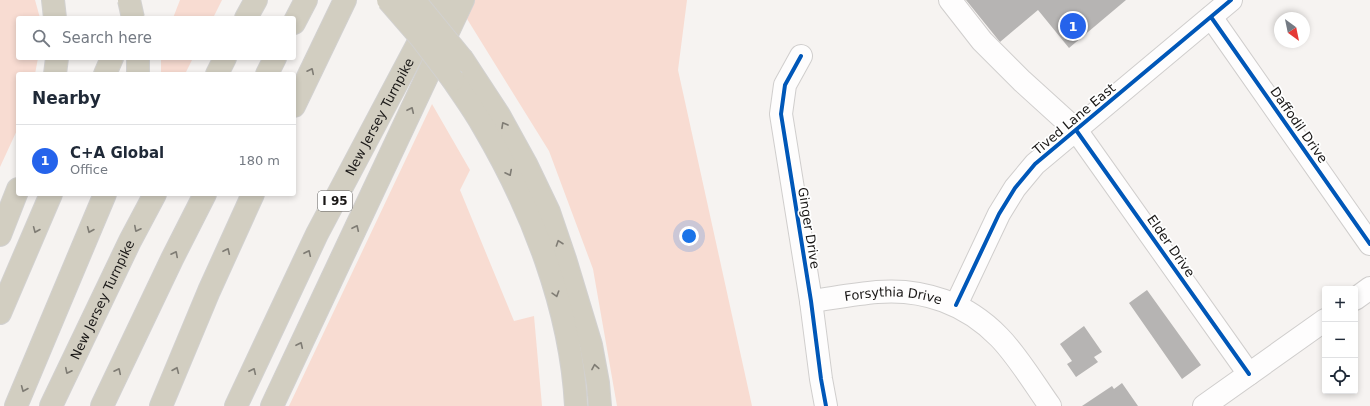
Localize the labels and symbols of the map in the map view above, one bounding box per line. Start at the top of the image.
pin: 1 [1060,11,1086,41]
north arrow [1274,12,1310,48]
street label: New Jersey Turnpike [342,55,416,178]
one-way arrow [306,68,314,75]
street label: Tived Lane East [1029,80,1118,158]
street label: Daffodil Drive [1267,84,1331,166]
one-way arrow [406,107,414,114]
one-way arrow [502,122,509,129]
one-way arrow [504,169,512,176]
street label: Ginger Drive [795,186,823,270]
road number: I 95 [318,191,352,211]
street label: Elder Drive [1144,212,1198,280]
one-way arrow [134,224,142,232]
one-way arrow [351,224,359,232]
one-way arrow [33,225,41,233]
one-way arrow [87,226,95,233]
your location [679,226,699,246]
street label: New Jersey Turnpike [67,237,137,362]
one-way arrow [556,239,564,246]
one-way arrow [222,247,230,255]
one-way arrow [170,250,177,258]
one-way arrow [303,250,311,258]
street label: Forsythia Drive [843,284,944,307]
one-way arrow [551,291,560,298]
one-way arrow [295,342,303,350]
one-way arrow [591,364,600,370]
one-way arrow [65,366,73,374]
one-way arrow [171,367,179,374]
one-way arrow [248,367,256,375]
one-way arrow [113,368,121,375]
one-way arrow [20,385,28,392]

